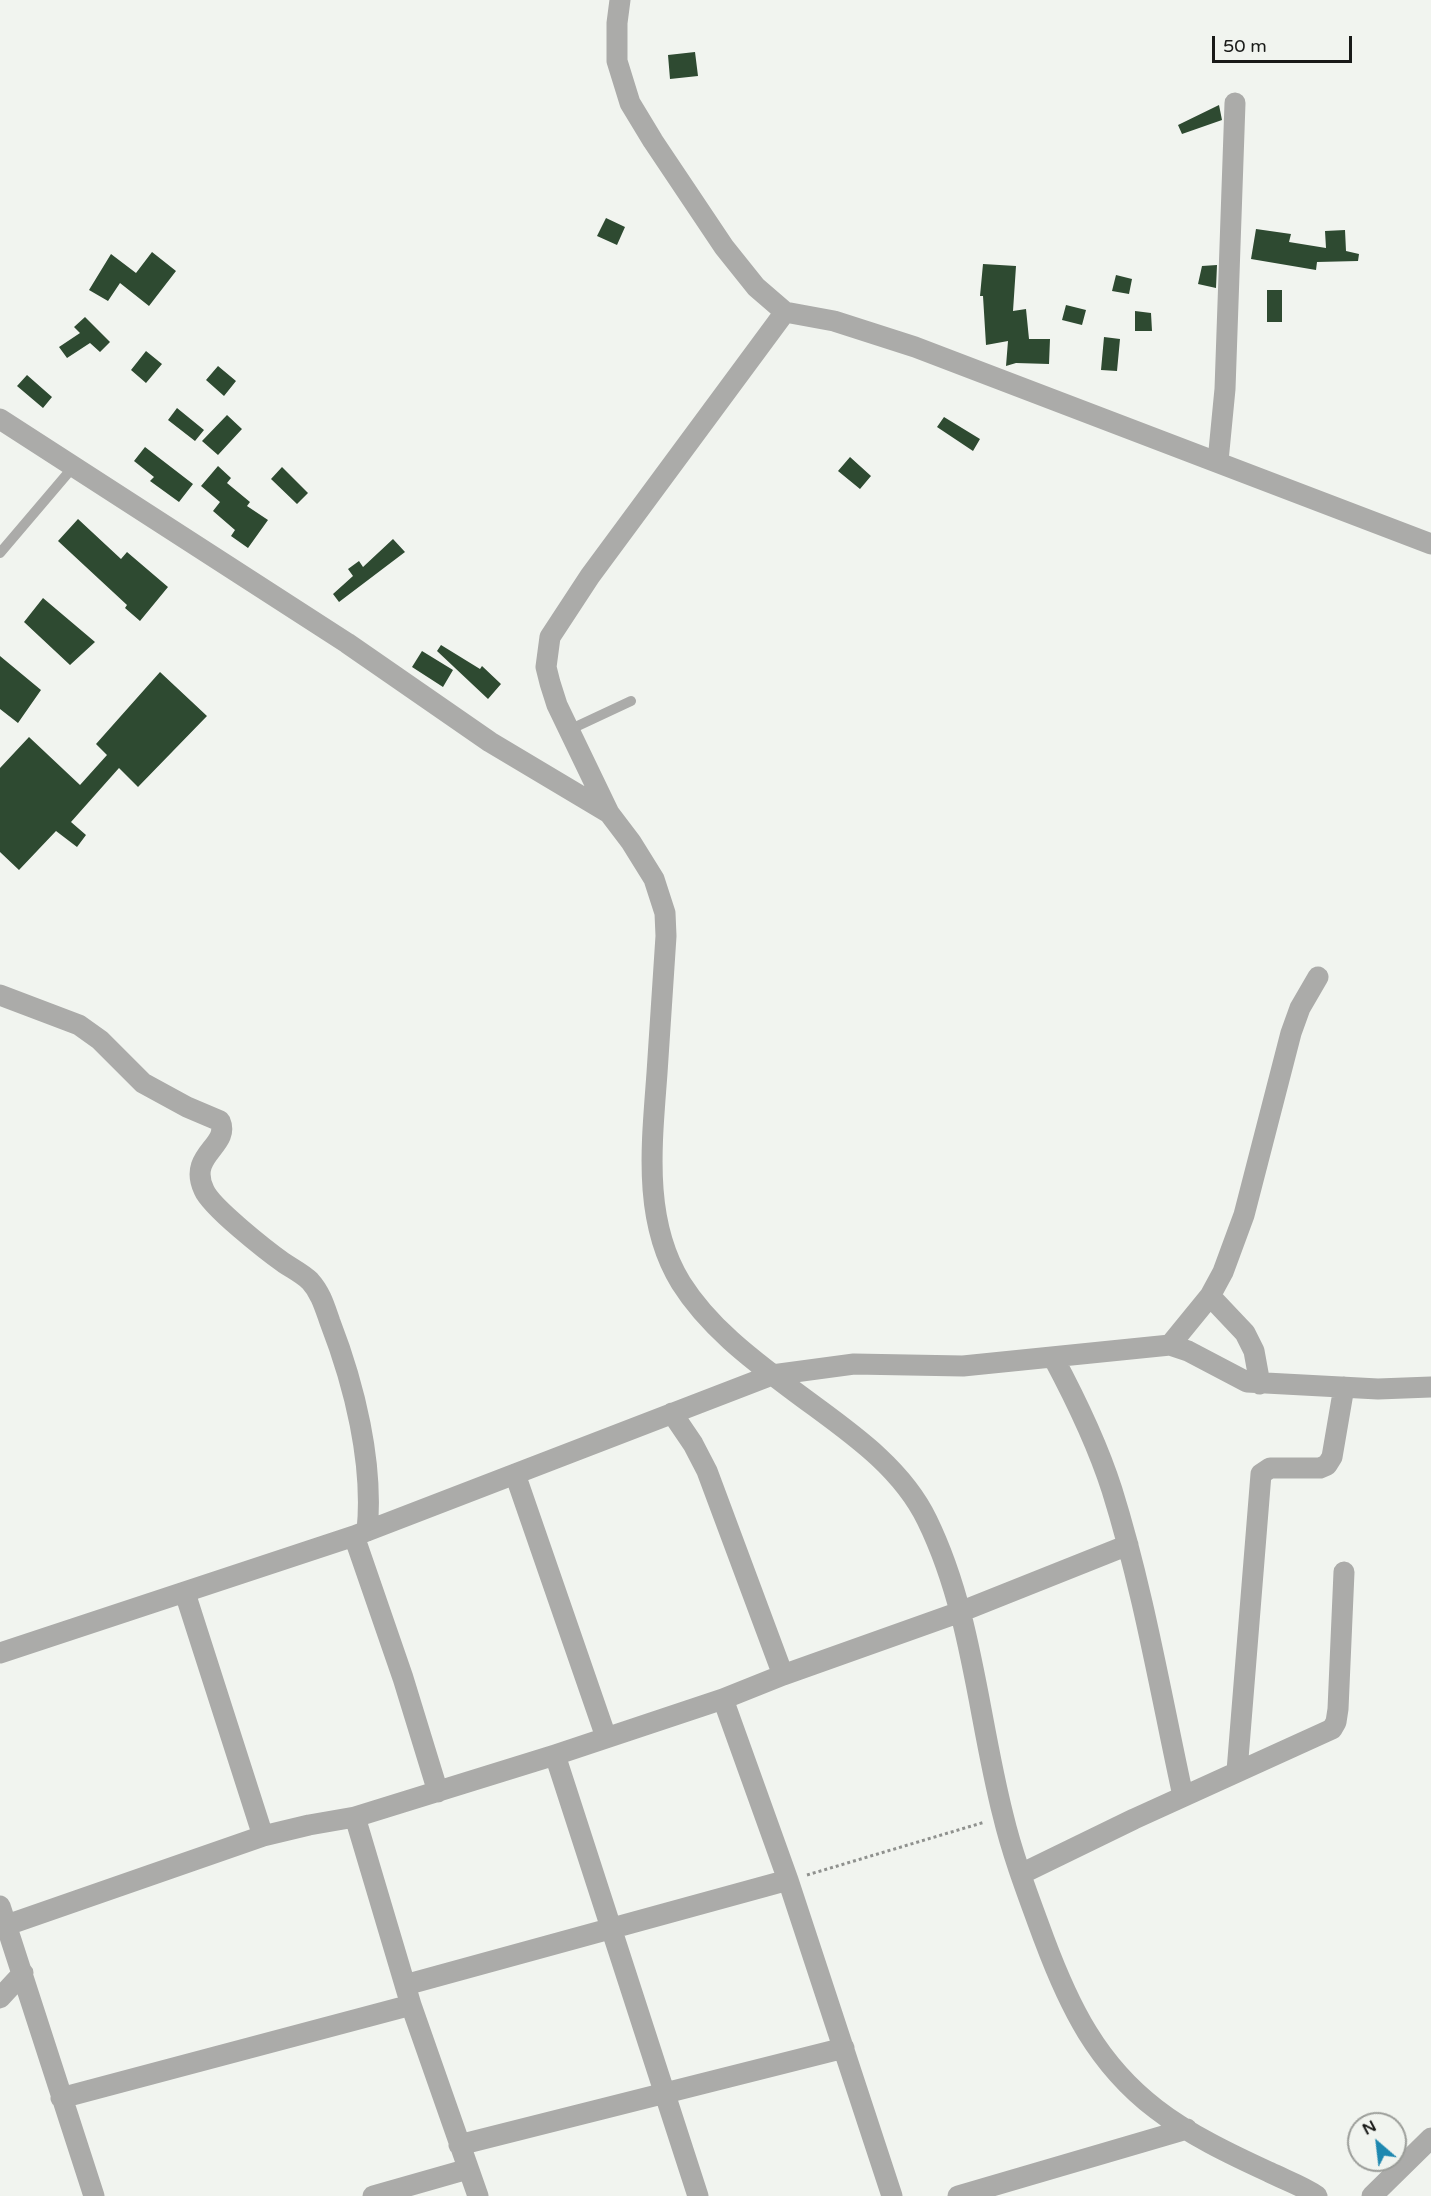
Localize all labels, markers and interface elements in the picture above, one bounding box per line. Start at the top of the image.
scale bar [1215,24,1354,62]
text: 50 m [1223,35,1267,57]
north arrow [1347,2112,1407,2172]
text: N [1359,2116,1380,2140]

